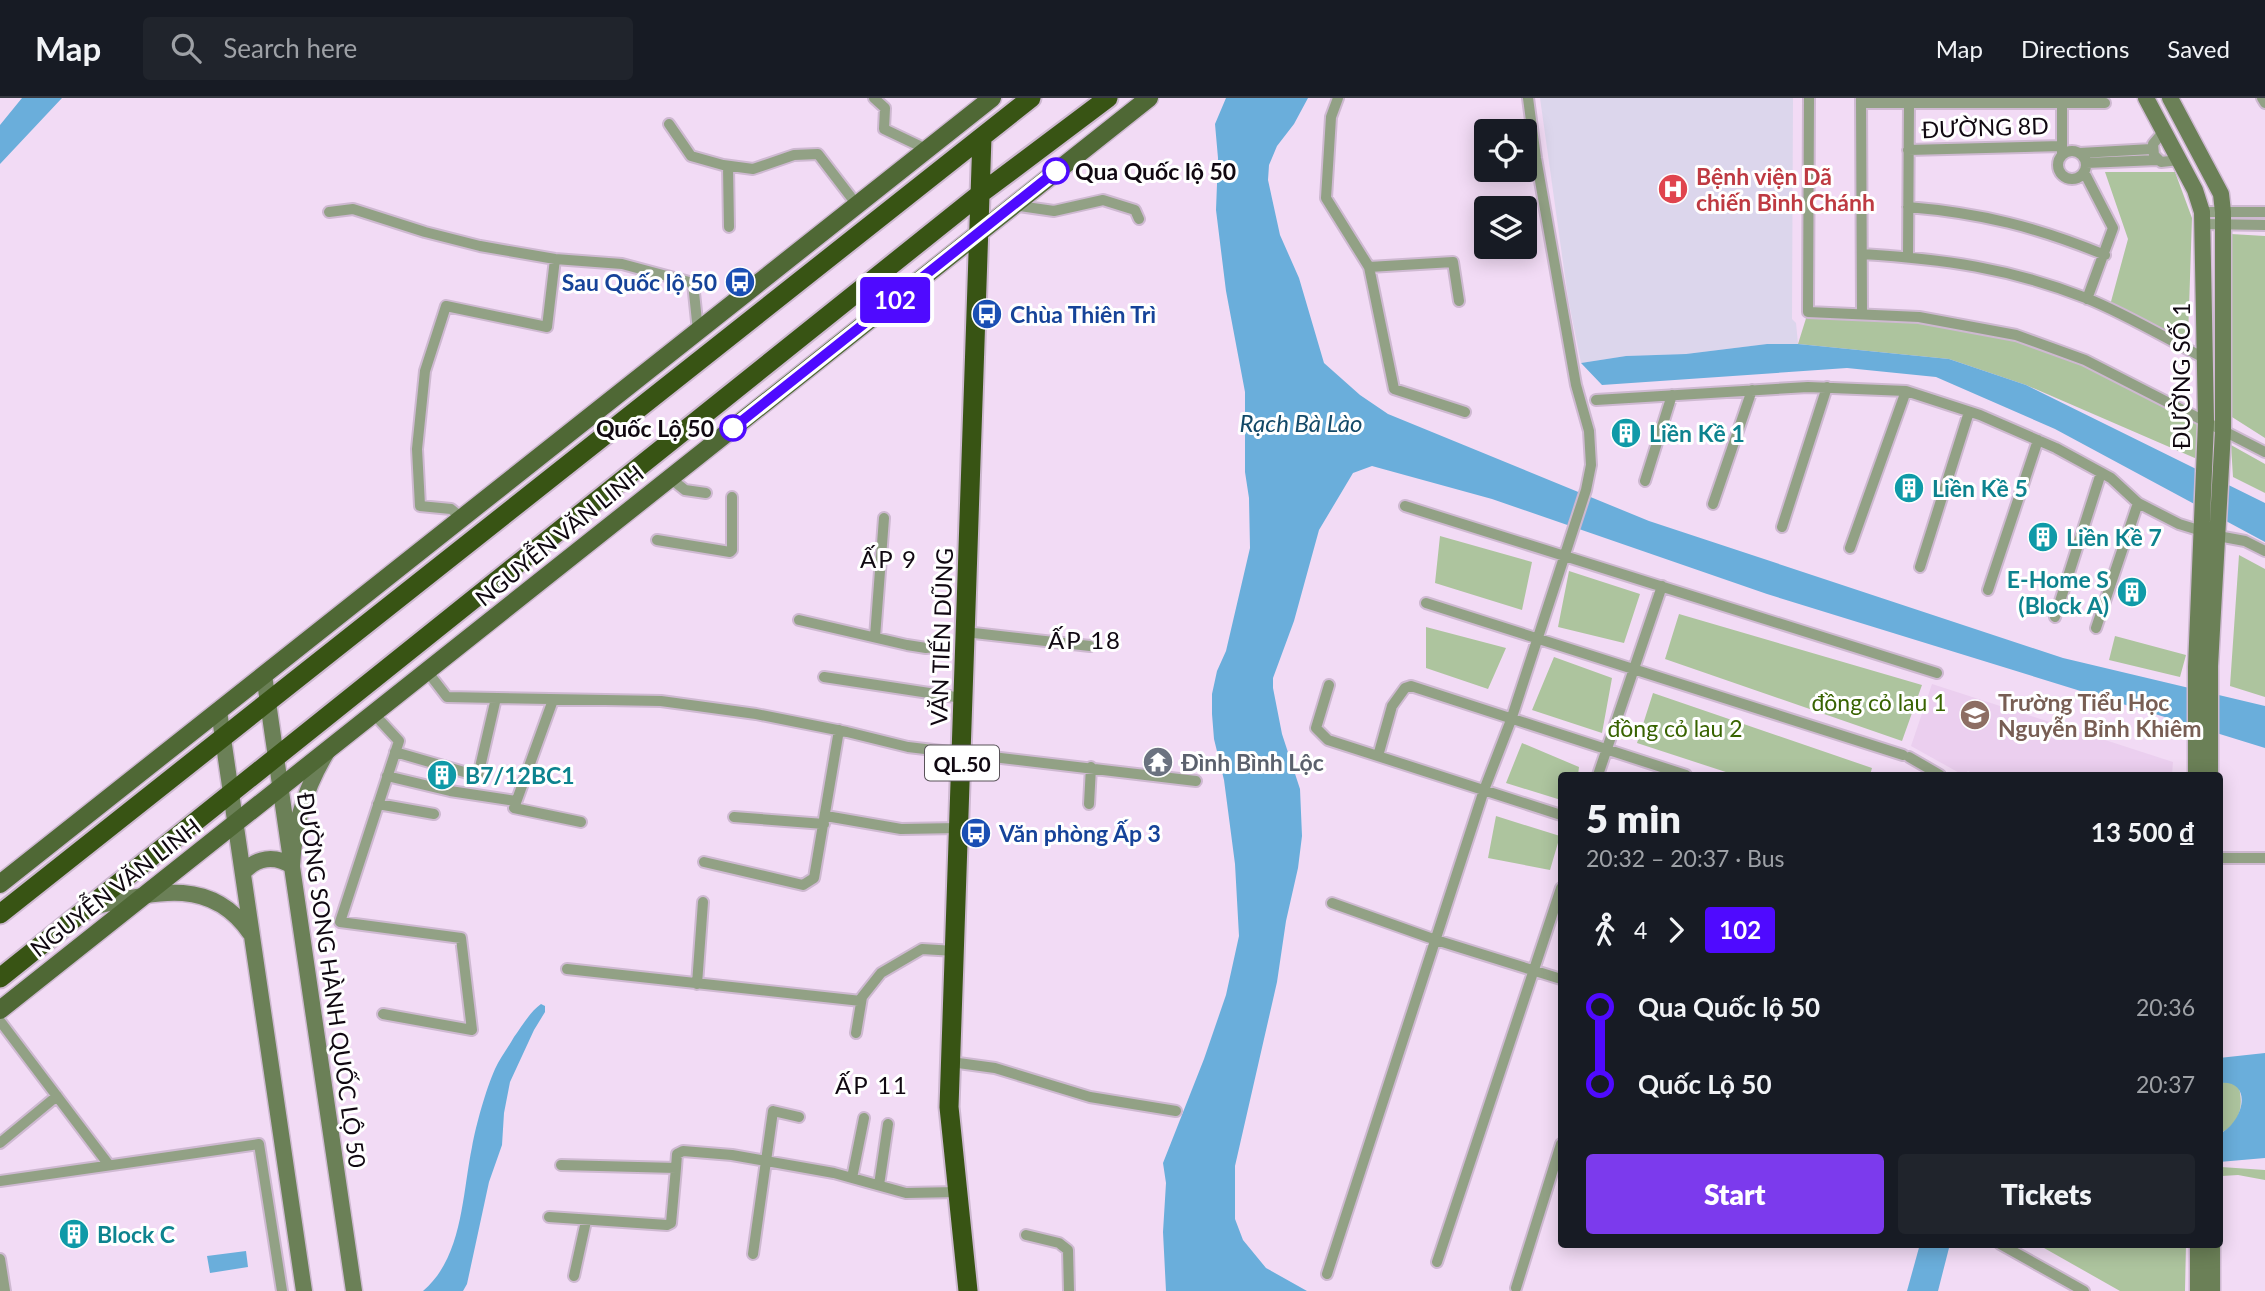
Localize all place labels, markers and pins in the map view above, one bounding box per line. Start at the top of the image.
place label: Qua Quốc lộ 50 [1075,157,1236,185]
marker: Qua Quốc lộ 50 [1043,158,1069,184]
place label: Bệnh viện Dã chiến Bình Chánh [1696,162,1875,216]
hospital icon: Bệnh viện Dã chiến Bình Chánh [1656,172,1690,206]
bus stop icon: Sau Quốc lộ 50 [723,265,757,299]
place label: Sau Quốc lộ 50 [562,268,717,296]
bus stop icon: Chùa Thiên Trì [970,297,1004,331]
place label: Chùa Thiên Trì [1010,300,1156,328]
place label: Quốc Lộ 50 [596,414,714,442]
marker: Quốc Lộ 50 [720,415,746,441]
building icon: Liền Kề 1 [1609,416,1643,450]
place label: Liền Kề 1 [1649,419,1745,447]
building icon: Liền Kề 5 [1892,471,1926,505]
place label: Liền Kề 5 [1932,474,2028,502]
building icon: Liền Kề 7 [2026,520,2060,554]
place label: Liền Kề 7 [2066,523,2162,551]
place label: E-Home S (Block A) [2007,565,2109,619]
building icon: E-Home S (Block A) [2115,575,2149,609]
place label: Trường Tiểu Học Nguyễn Bỉnh Khiêm [1998,688,2202,742]
school or university icon: Trường Tiểu Học Nguyễn Bỉnh Khiêm [1958,698,1992,732]
temple icon: Đình Bình Lộc [1141,745,1175,779]
place label: Đình Bình Lộc [1180,748,1324,776]
building icon: B7/12BC1 [425,758,459,792]
place label: B7/12BC1 [465,761,575,789]
bus stop icon: Văn phòng Ấp 3 [959,816,993,850]
place label: Văn phòng Ấp 3 [998,819,1161,847]
building icon: Block C [57,1217,91,1251]
place label: Block C [97,1220,175,1248]

